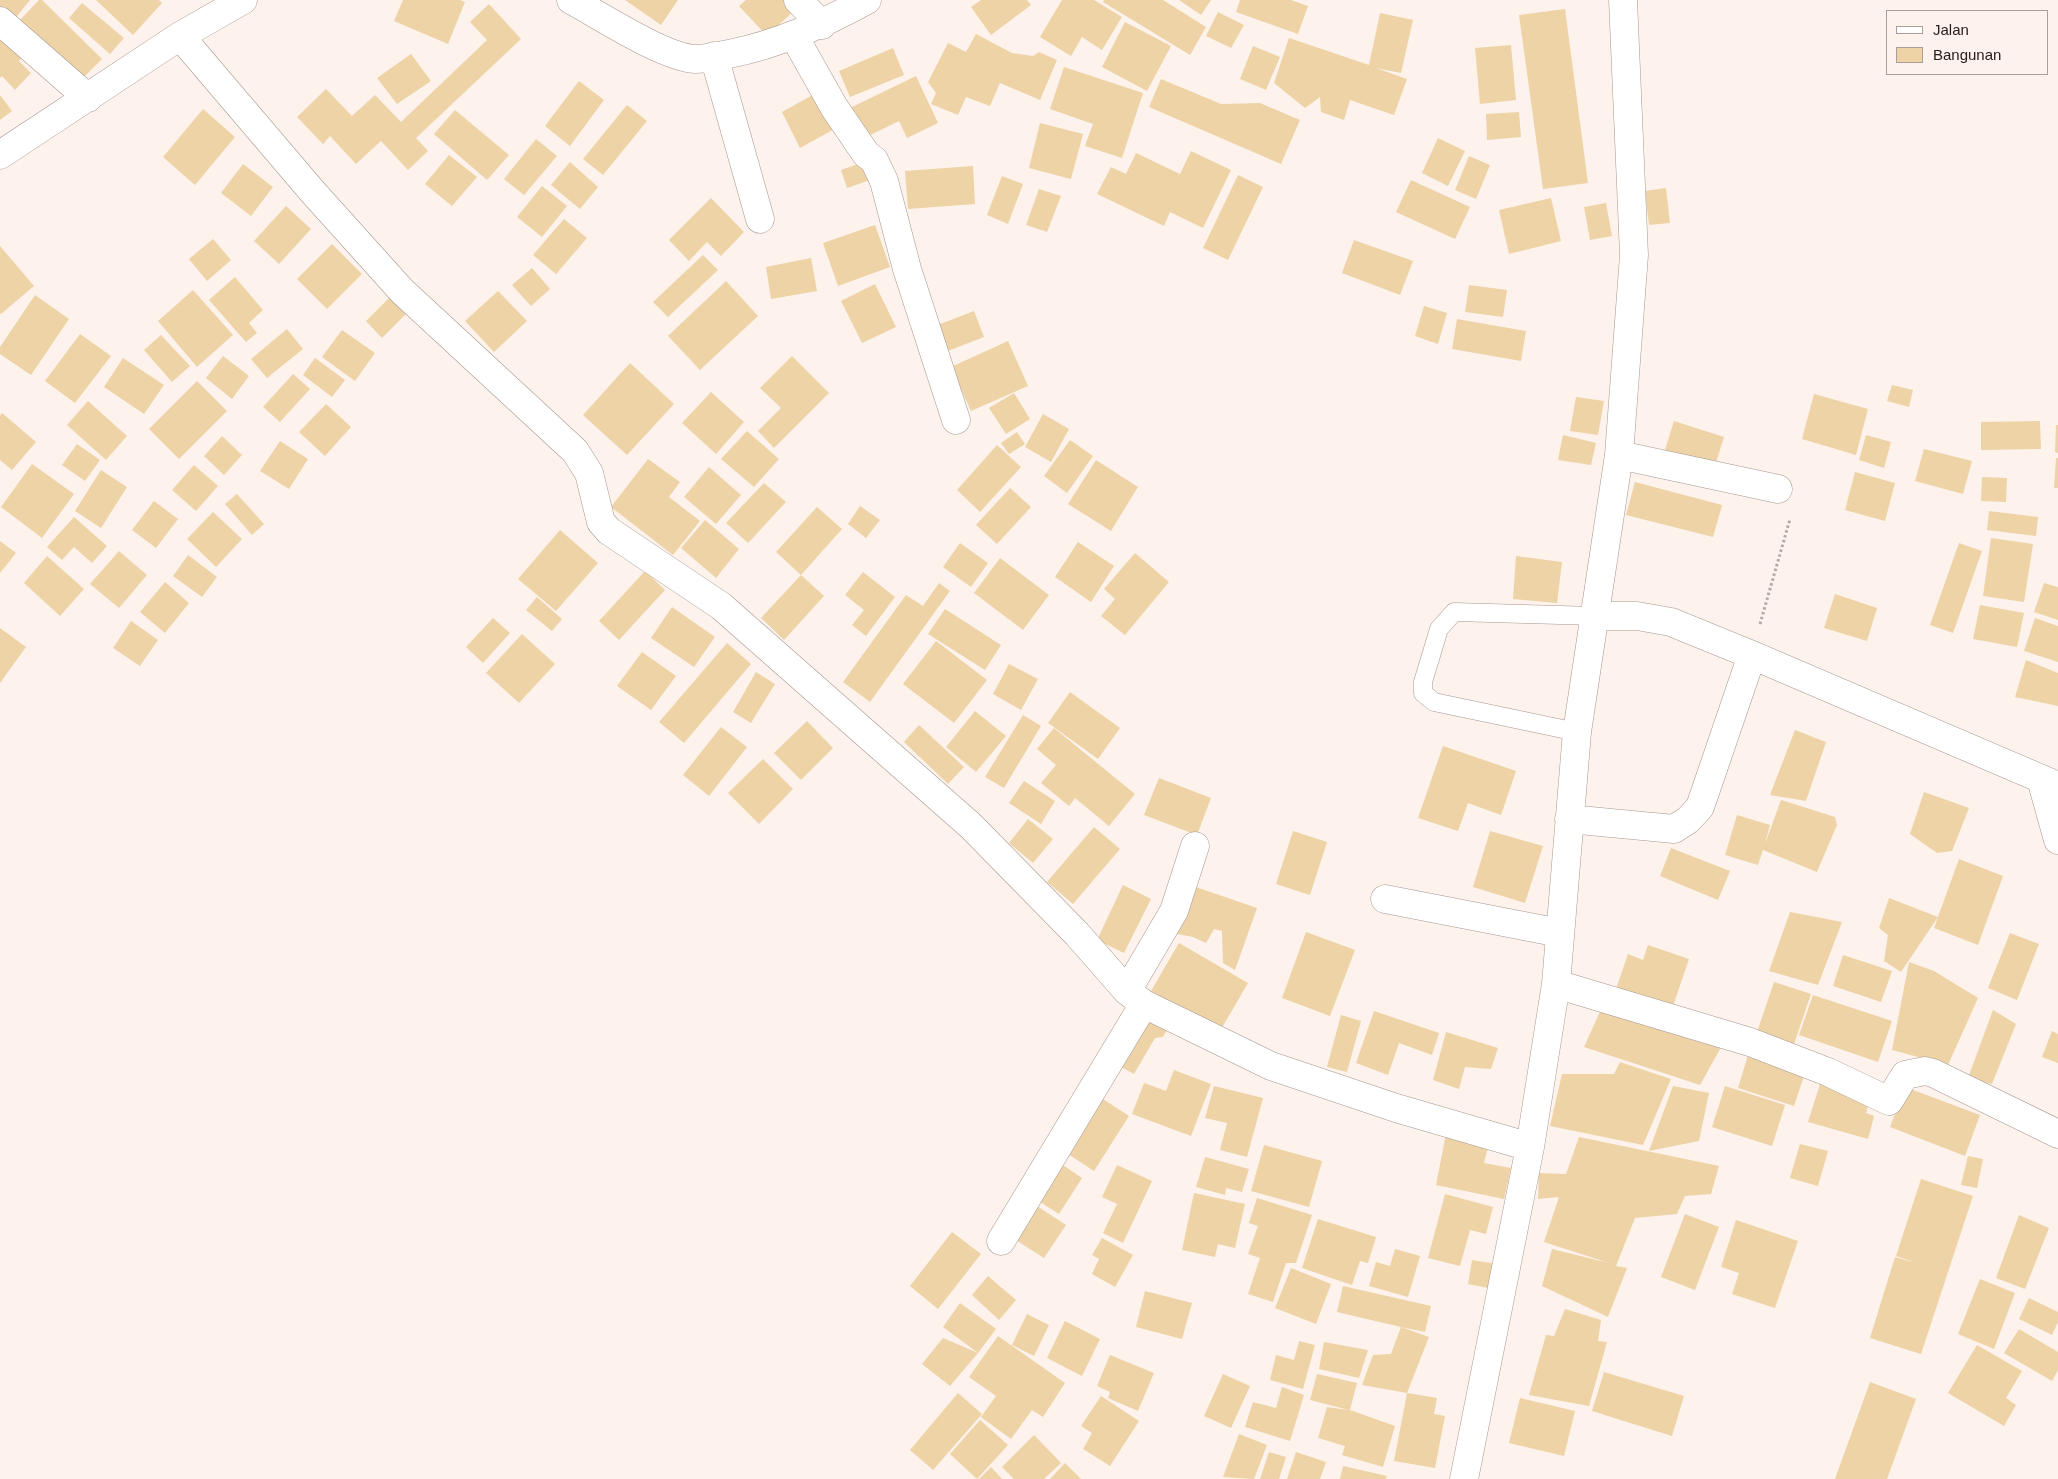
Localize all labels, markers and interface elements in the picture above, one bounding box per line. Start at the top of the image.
legend [1886,10,2048,75]
text: Jalan [1933,21,1969,38]
text: Bangunan [1933,46,2001,63]

